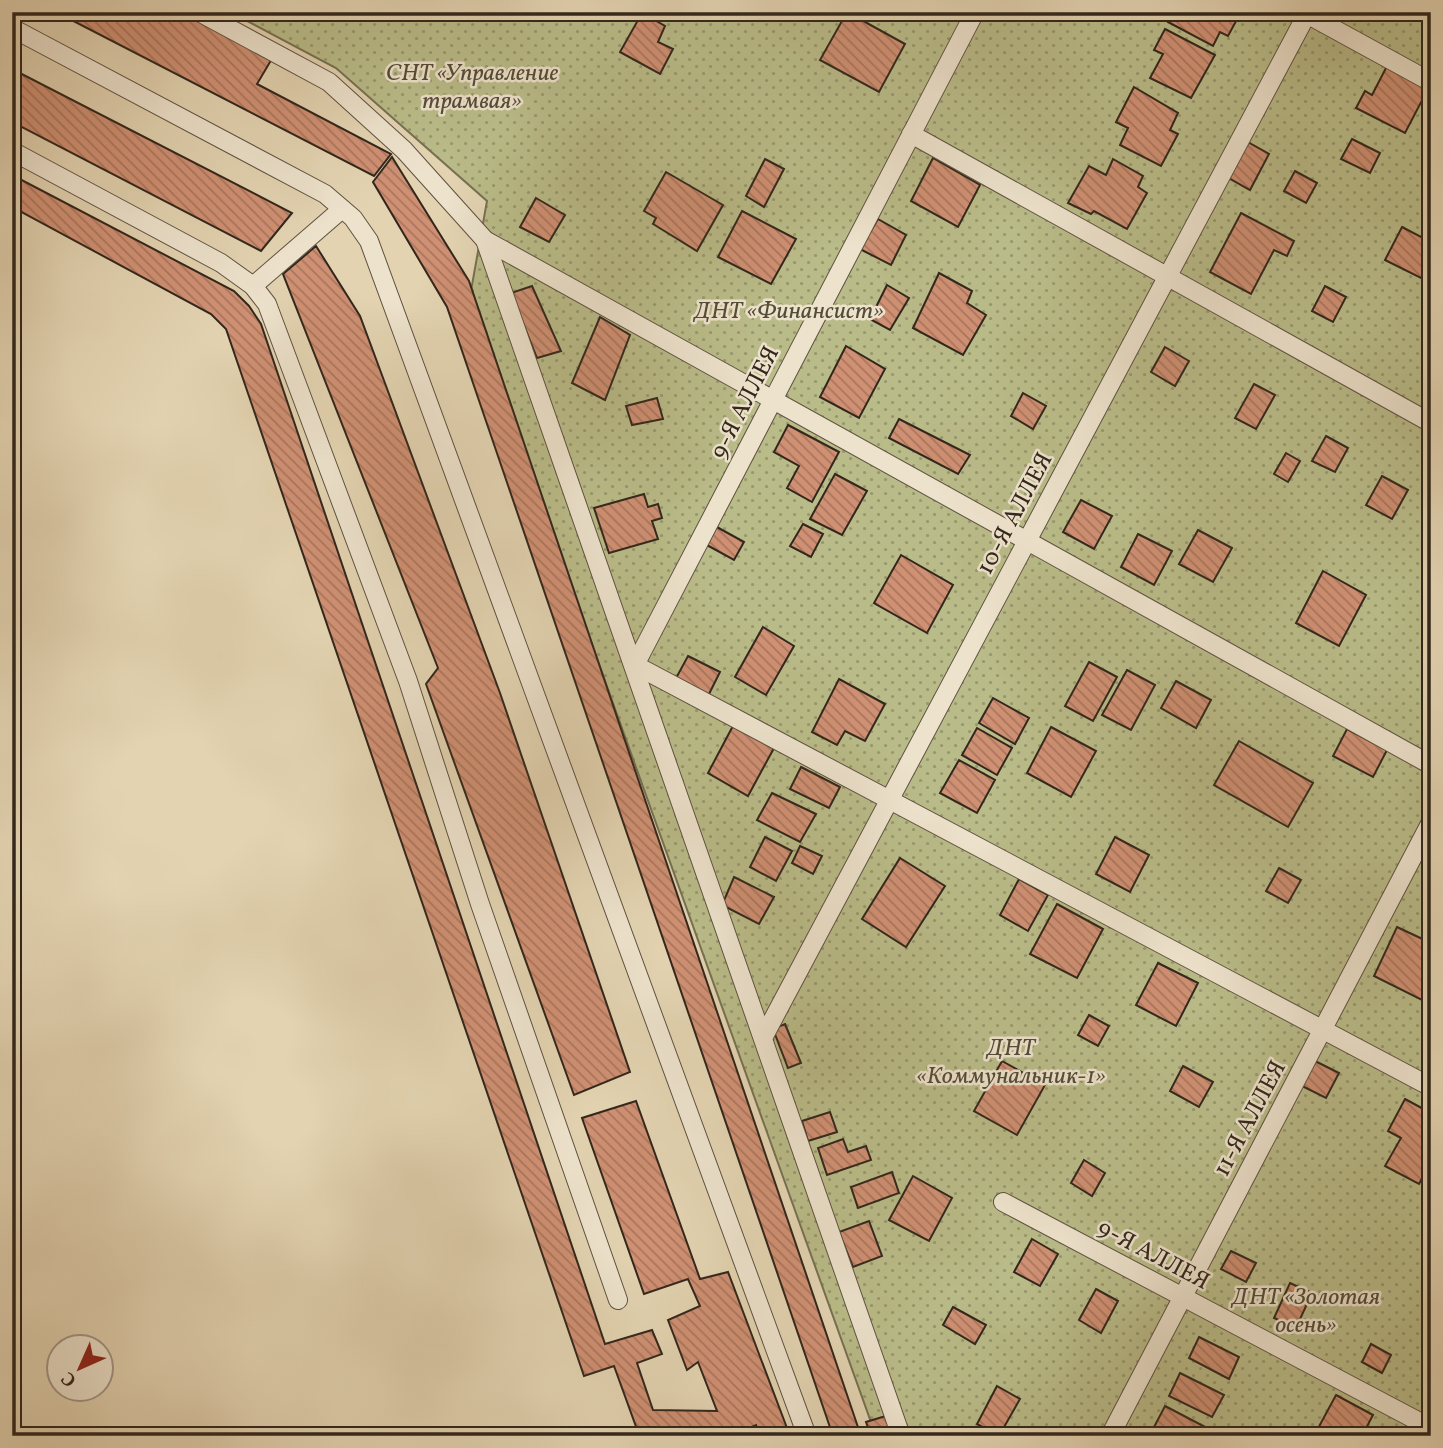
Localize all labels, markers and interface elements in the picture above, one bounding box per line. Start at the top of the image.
park label: СНТ «Управление трамвая» [386,57,559,119]
park label: ДНТ «Финансист» [692,295,884,329]
street label: 9-Я АЛЛЕЯ [703,341,789,465]
street label: 10-Я АЛЛЕЯ [969,447,1062,581]
park label: ДНТ «Коммунальник-1» [916,1032,1106,1094]
street label: 11-Я АЛЛЕЯ [1206,1055,1296,1183]
street label: 9-Я АЛЛЕЯ [1091,1212,1215,1300]
park label: ДНТ «Золотая осень» [1230,1281,1380,1343]
north arrow [46,1332,116,1402]
text: С [56,1365,83,1392]

